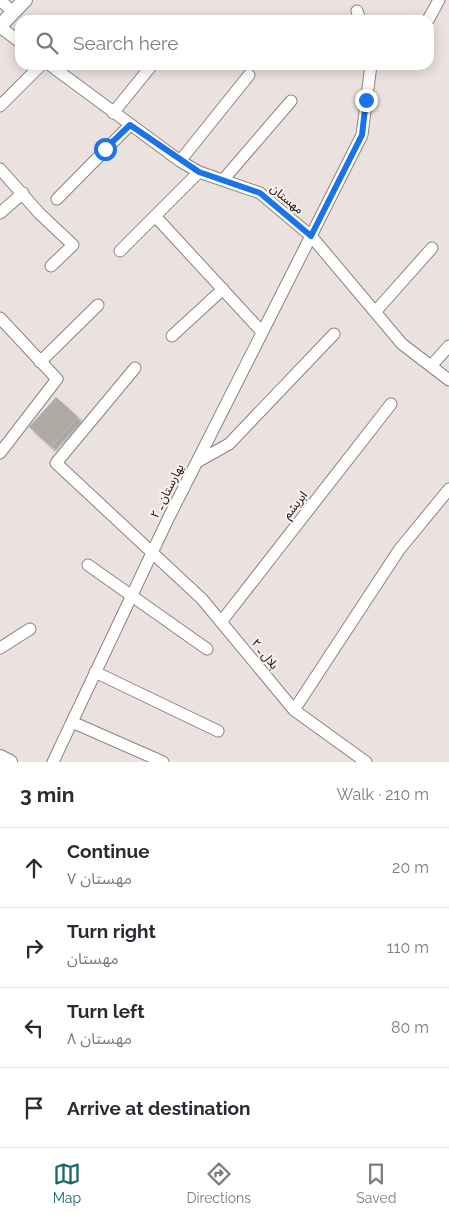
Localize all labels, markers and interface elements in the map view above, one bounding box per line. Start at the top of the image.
search box [15,15,434,70]
icon: search [33,29,61,57]
text: Search here [73,32,179,54]
route end [355,89,378,112]
route start [94,138,117,161]
street label: مهستان [268,181,306,217]
street label: بهارستان ـ ۲ [147,462,187,520]
street label: ابریشم [280,488,312,523]
street label: بلال ـ ۲ [249,636,281,672]
text: 3 min [20,782,74,807]
text: Walk · 210 m [337,785,429,804]
text: Continue [67,840,150,862]
icon: ahead [20,854,48,882]
text: 20 m [392,858,429,877]
text: مهستان ۷ [67,869,132,888]
text: Turn right [67,920,156,942]
icon: right [20,934,48,962]
text: 110 m [387,938,429,957]
text: مهستان [67,949,119,968]
text: Turn left [67,1000,144,1022]
icon: left [20,1014,48,1042]
text: 80 m [391,1018,429,1037]
text: مهستان ۸ [67,1029,132,1048]
icon: arrive [20,1094,48,1122]
text: Arrive at destination [67,1097,251,1119]
tab: Map [53,1160,81,1206]
tab: Directions [186,1160,251,1206]
tab: Saved [356,1160,396,1206]

